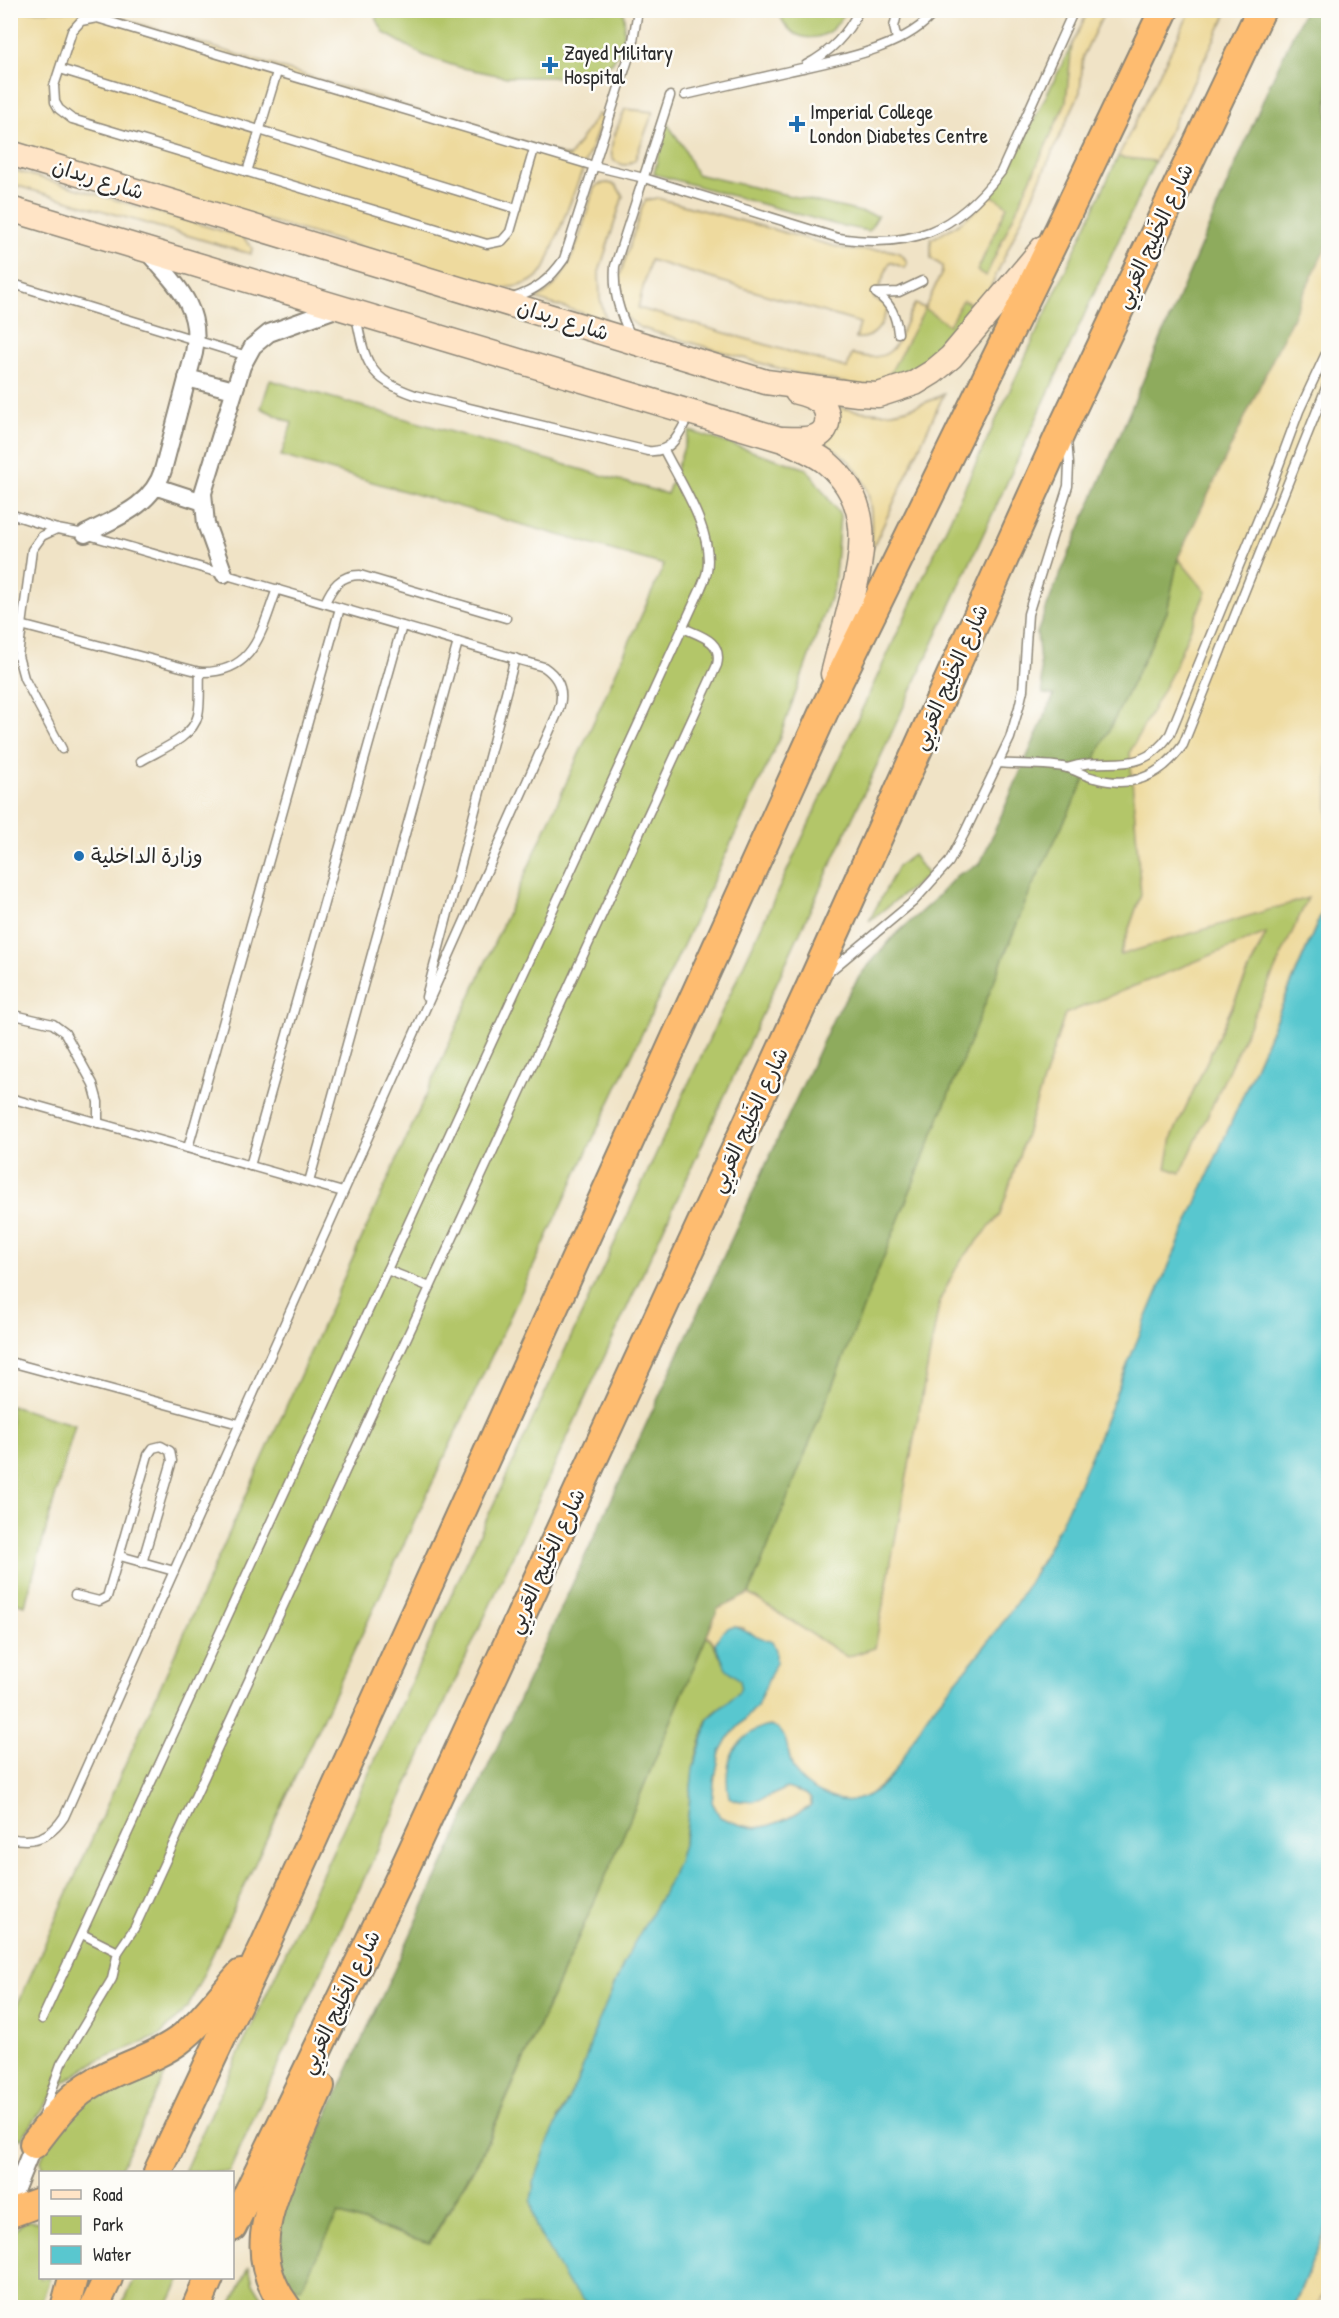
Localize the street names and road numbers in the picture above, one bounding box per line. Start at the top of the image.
street label: شارع ربدان [49,151,147,207]
street label: شارع الخَلِيج العَربِي [1107,159,1204,315]
street label: شارع ربدان [514,292,612,348]
street label: شارع الخَلِيج العَربِي [904,599,999,756]
street label: شارع الخَلِيج العَربِي [702,1043,799,1199]
street label: شارع الخَلِيج العَربِي [499,1484,596,1640]
street label: شارع الخَلِيج العَربِي [292,1925,391,2081]

